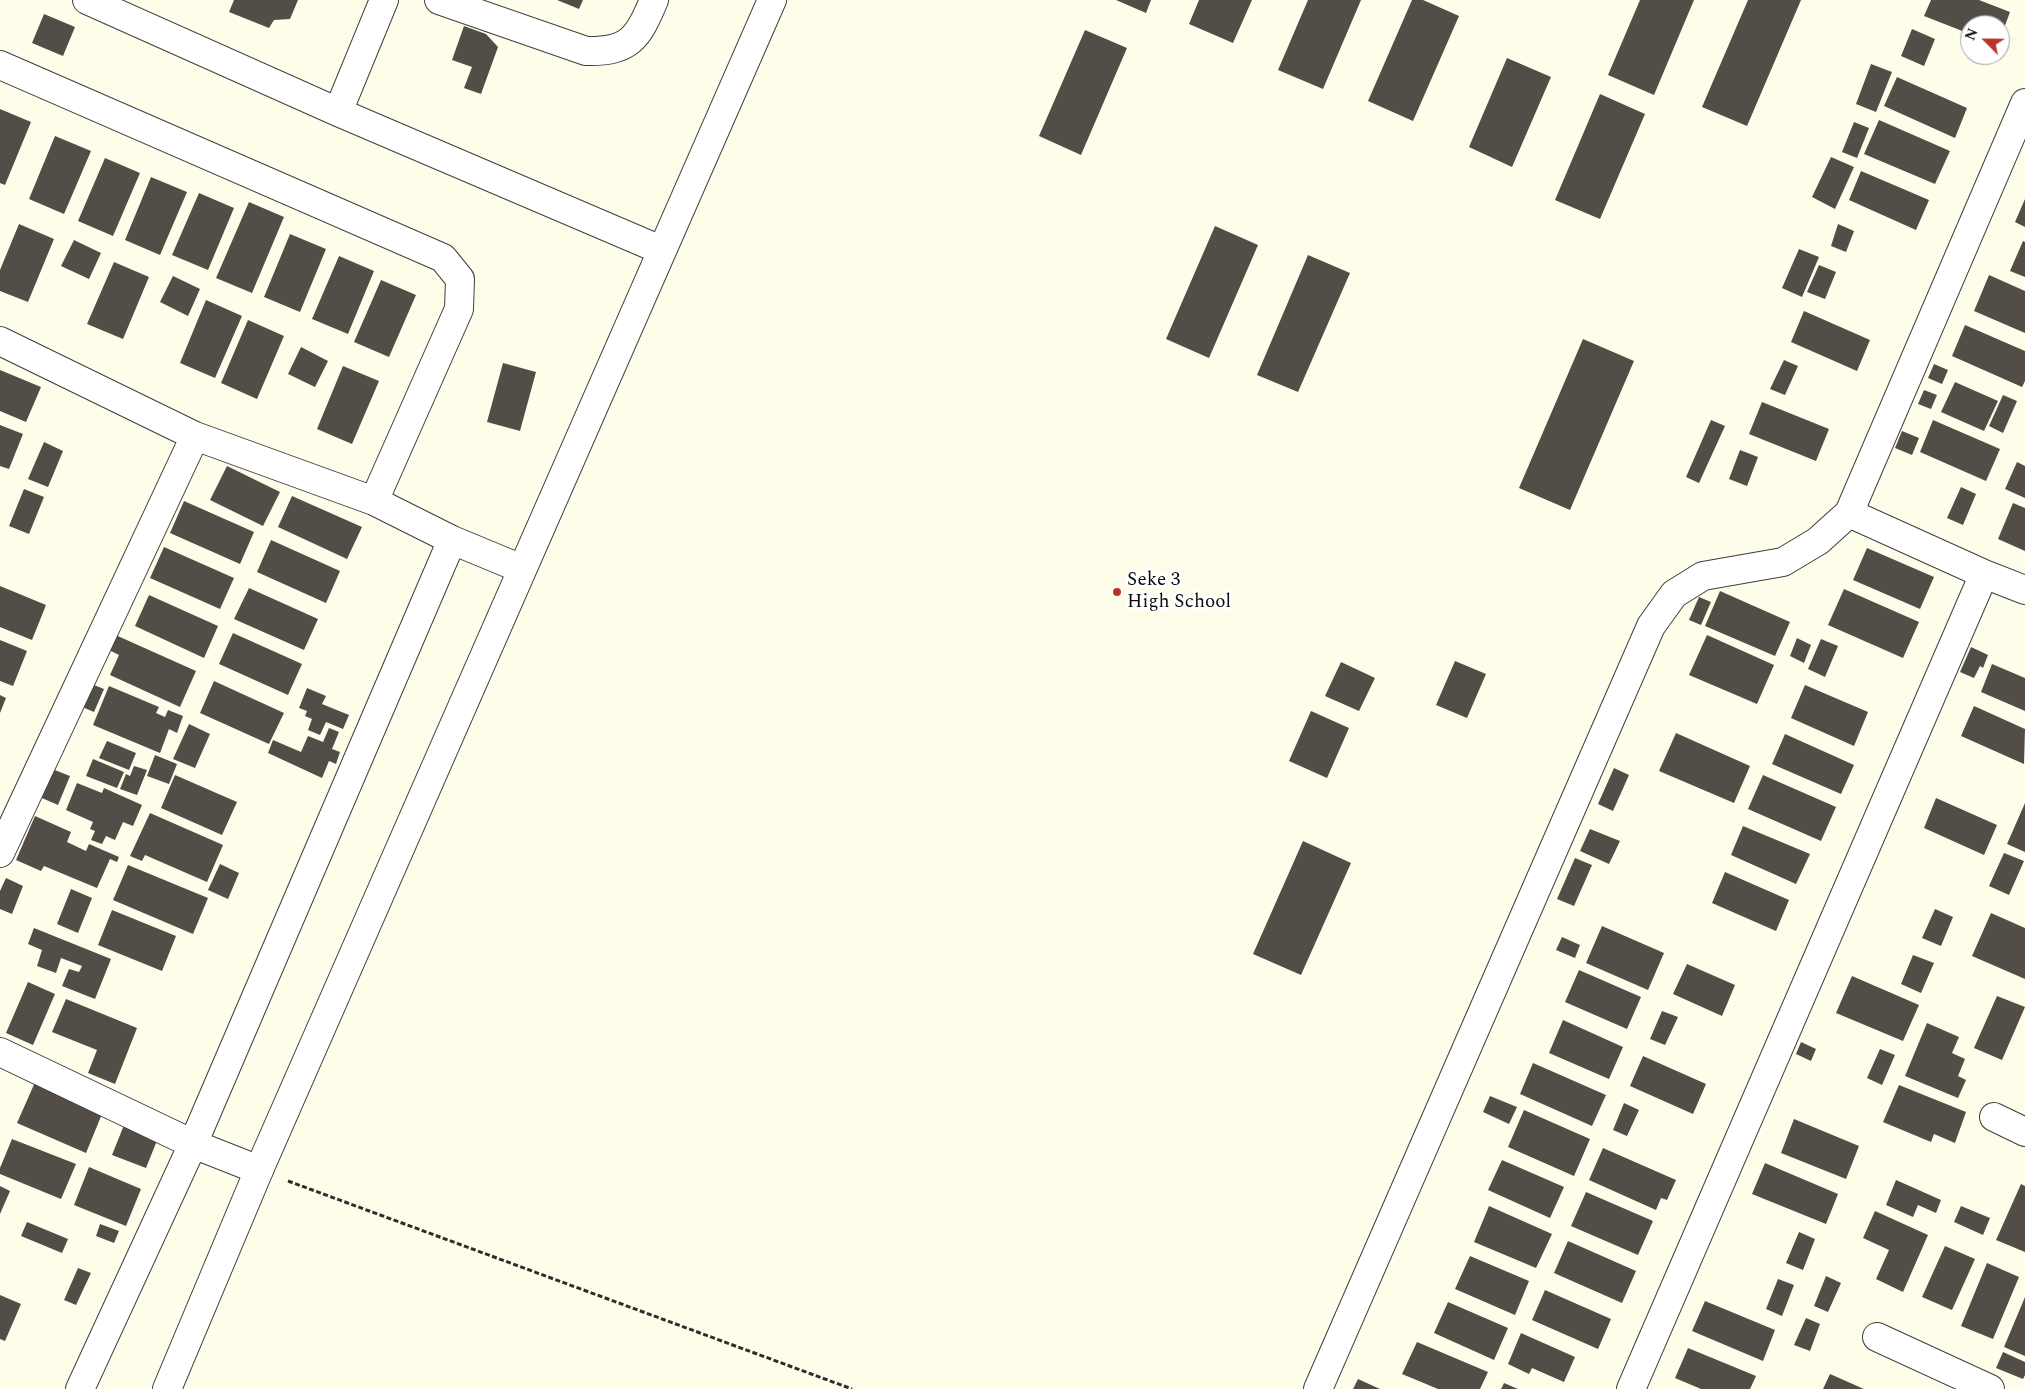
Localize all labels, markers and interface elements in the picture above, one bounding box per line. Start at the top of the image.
north arrow [1960,15,2010,65]
text: N [1960,25,1984,44]
place label: Seke 3 High School [1127,570,1231,614]
marker: Seke 3 High School [1111,586,1123,598]

